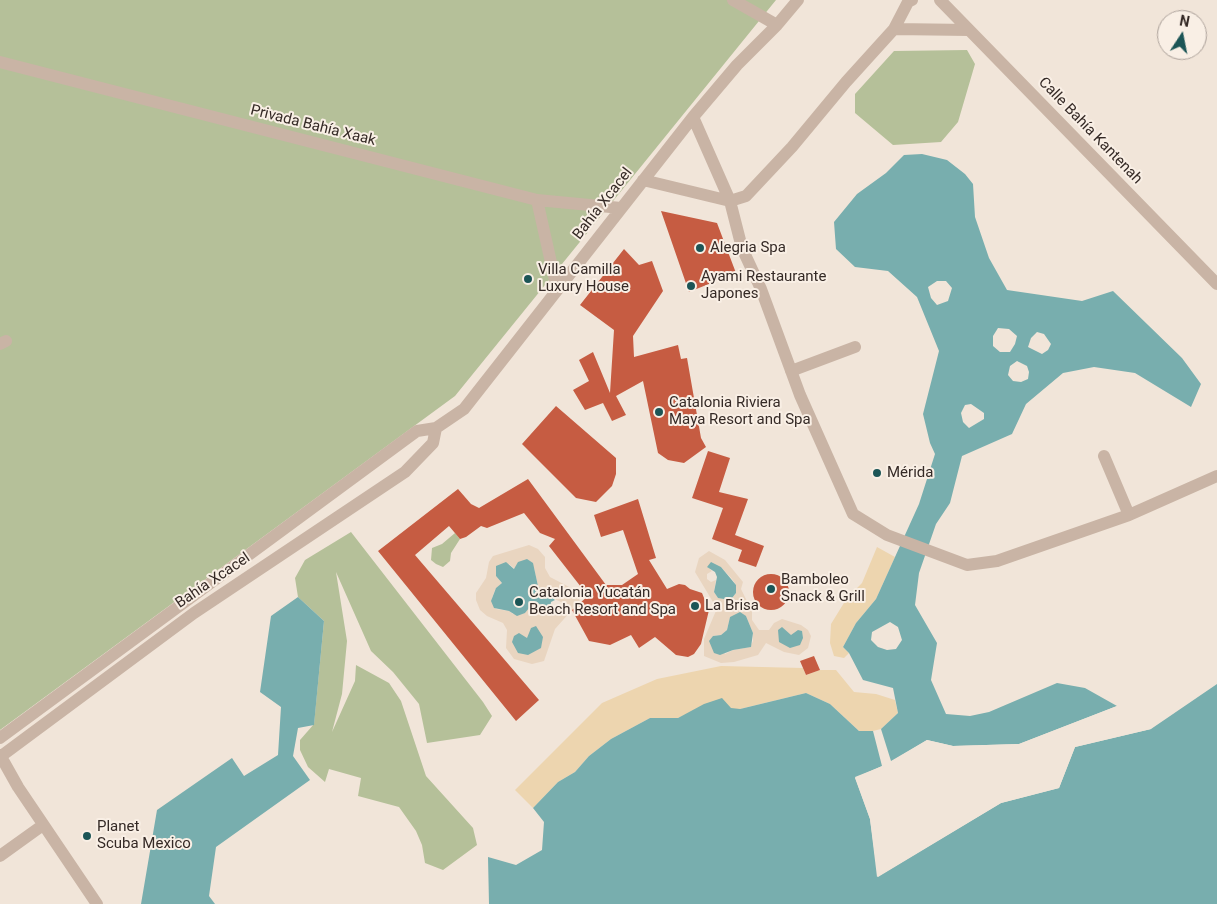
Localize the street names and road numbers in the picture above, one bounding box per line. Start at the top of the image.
street label: Calle Bahía Kantenah [1034,74,1146,188]
street label: Privada Bahía Xaak [248,102,378,150]
street label: Bahía Xcacel [569,165,637,243]
street label: Bahía Xcacel [172,549,254,613]

